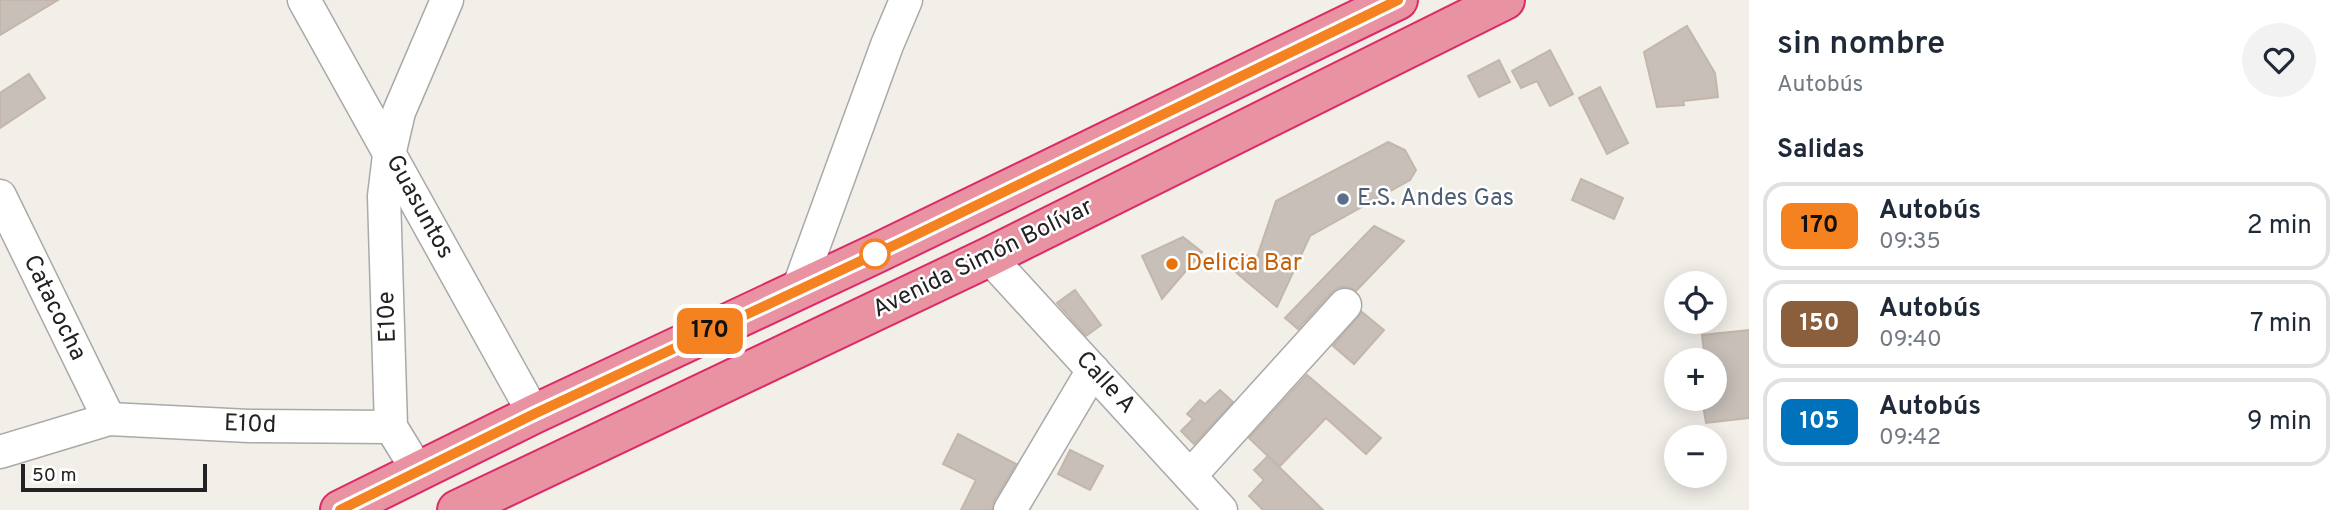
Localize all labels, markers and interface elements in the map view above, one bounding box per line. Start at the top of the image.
button: heart [2242,23,2316,97]
text: sin nombre [1777,24,1945,66]
text: Autobús [1777,71,1863,100]
text: Salidas [1777,134,1865,167]
street label: Guasuntos [378,150,460,264]
place label: E.S. Andes Gas [1357,184,1514,214]
marker: E.S. Andes Gas [1335,191,1351,207]
street label: Avenida Simón Bolívar [868,193,1098,325]
text: Autobús [1879,195,1981,228]
text: 2 min [2247,210,2312,243]
text: 170 [1800,211,1839,241]
text: 09:35 [1879,228,1941,257]
unlabelled marker [860,239,890,269]
place label: Delicia Bar [1186,249,1302,279]
street label: Catacocha [16,250,92,366]
marker: Delicia Bar [1164,256,1180,272]
map controls [1664,271,1727,488]
button: locate [1664,271,1727,334]
street label: E10e [372,291,404,343]
text: Autobús [1879,293,1981,326]
line badge: 170 [670,308,750,354]
text: 7 min [2250,308,2312,341]
text: 150 [1800,309,1840,339]
text: 170 [691,316,729,346]
text: 09:40 [1879,326,1942,355]
street label: Calle A [1069,345,1141,421]
button: + [1664,348,1727,411]
text: Autobús [1879,391,1981,424]
text: 9 min [2247,406,2312,439]
text: 105 [1799,407,1840,437]
street label: E10d [223,409,277,441]
text: 09:42 [1879,424,1941,453]
button: − [1664,425,1727,488]
scale bar [21,461,206,493]
text: 50 m [32,464,77,488]

